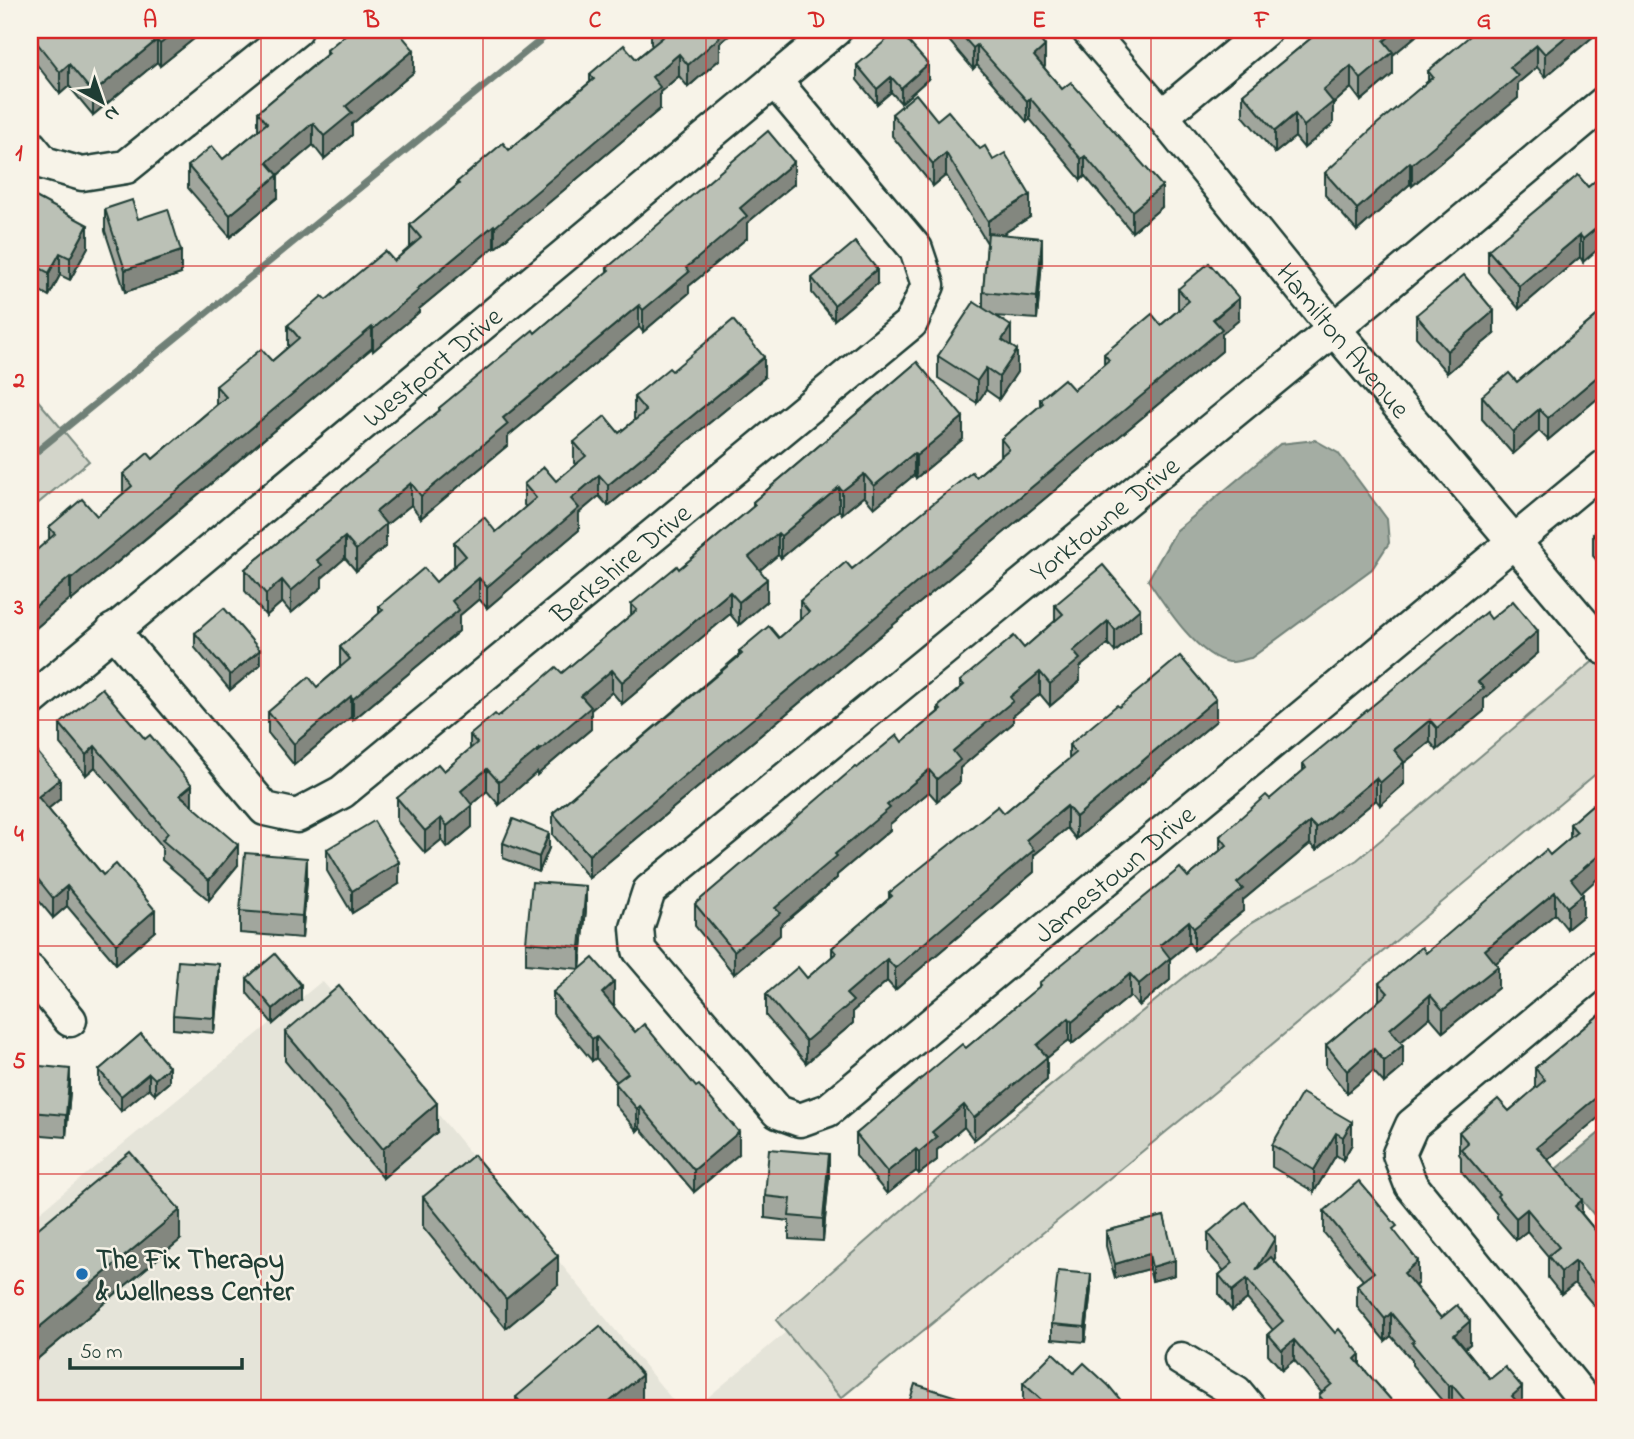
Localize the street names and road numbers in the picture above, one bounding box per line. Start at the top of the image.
street label: Hamilton Avenue [1264,255,1419,429]
street label: Westport Drive [355,298,513,439]
street label: Yorktowne Drive [1023,447,1190,594]
street label: Berkshire Drive [542,495,702,637]
street label: Jamestown Drive [1026,796,1206,955]

